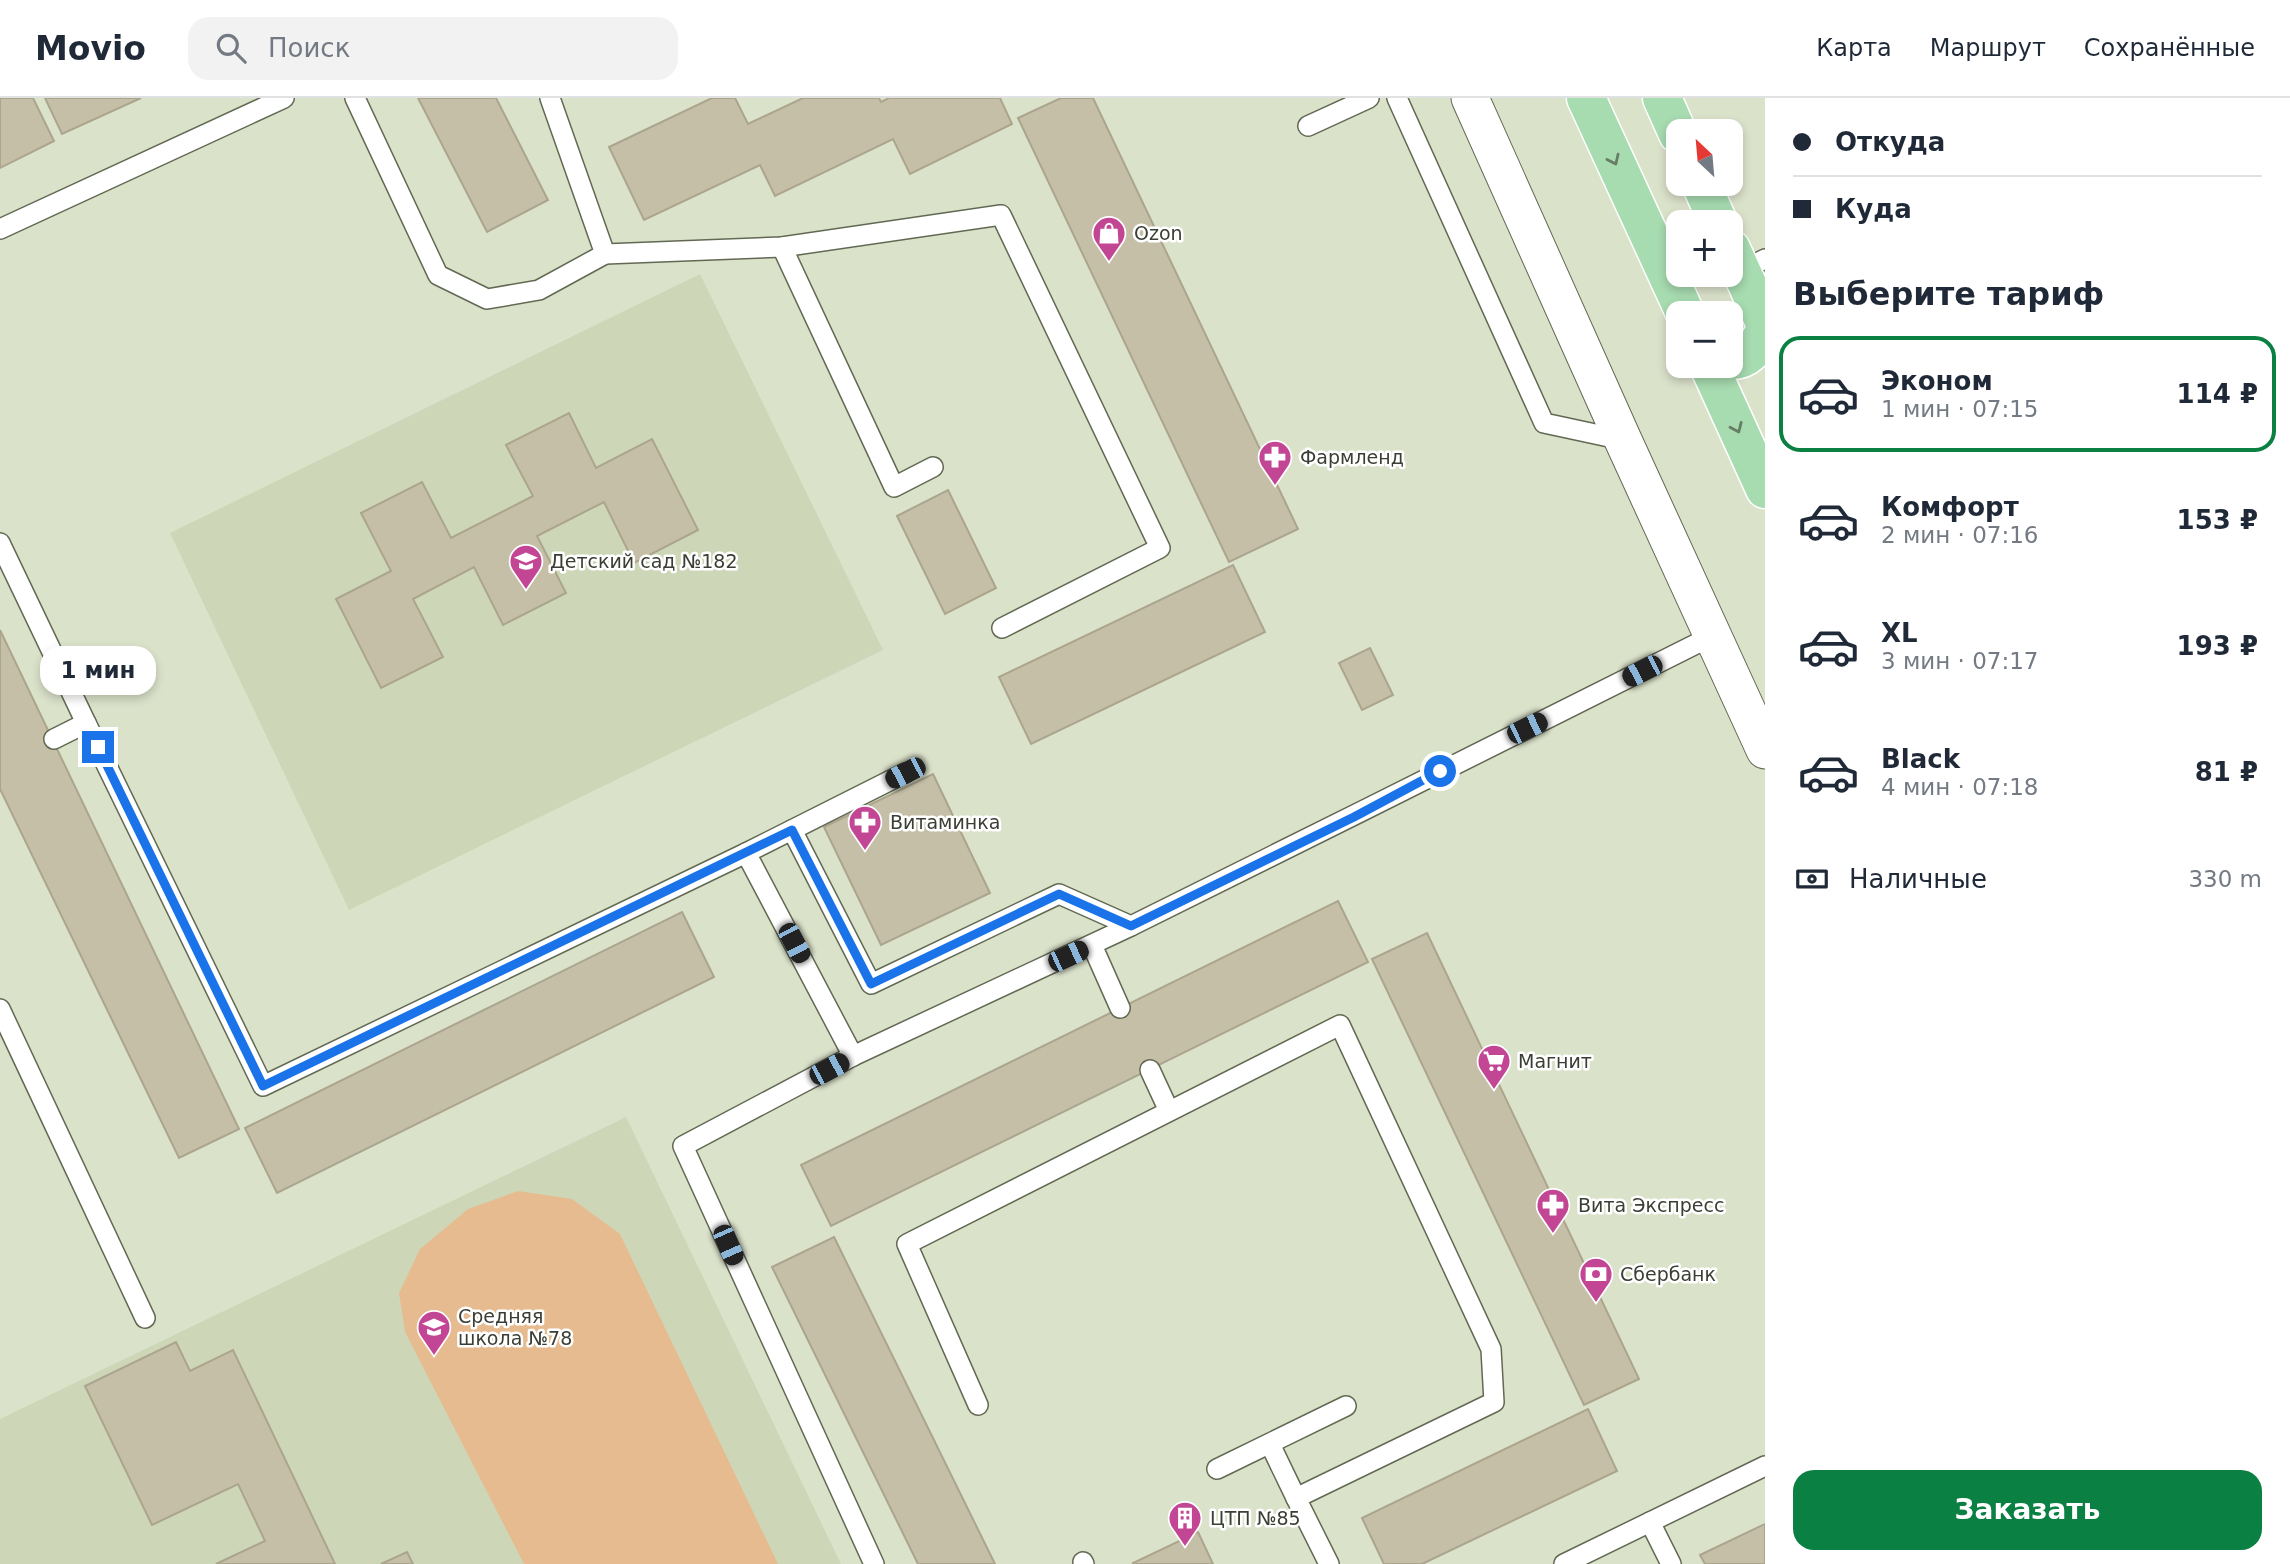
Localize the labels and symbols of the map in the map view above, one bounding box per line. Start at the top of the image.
north arrow [1666,119,1743,196]
one-way arrow [1606,153,1620,165]
shop icon: Ozon [1090,214,1128,263]
place label: Ozon [1134,222,1183,244]
one-way arrow [1729,420,1743,433]
pharmacy icon: Фармленд [1256,438,1294,487]
place label: Фармленд [1300,446,1404,468]
school or university icon: Детский сад №182 [507,542,545,591]
place label: Детский сад №182 [550,550,738,572]
callout: 1 мин [40,646,156,694]
car [1619,652,1666,690]
car [1504,709,1551,747]
route end [82,731,114,763]
car [882,754,929,792]
route start [1424,755,1456,787]
pharmacy icon: Витаминка [846,803,884,852]
place label: Витаминка [890,811,1000,833]
car [775,920,814,966]
car [1045,938,1092,974]
supermarket icon: Магнит [1475,1042,1513,1091]
car [806,1050,853,1088]
place label: Магнит [1518,1050,1592,1072]
pharmacy icon: Вита Экспресс [1534,1186,1572,1235]
place label: Вита Экспресс [1578,1194,1724,1216]
car [710,1222,747,1268]
bank icon: Сбербанк [1577,1255,1615,1304]
place label: Сбербанк [1620,1263,1716,1285]
place label: Средняя школа №78 [458,1305,572,1349]
school or university icon: Средняя школа №78 [415,1308,453,1357]
building icon: ЦТП №85 [1166,1499,1204,1548]
place label: ЦТП №85 [1210,1507,1301,1529]

